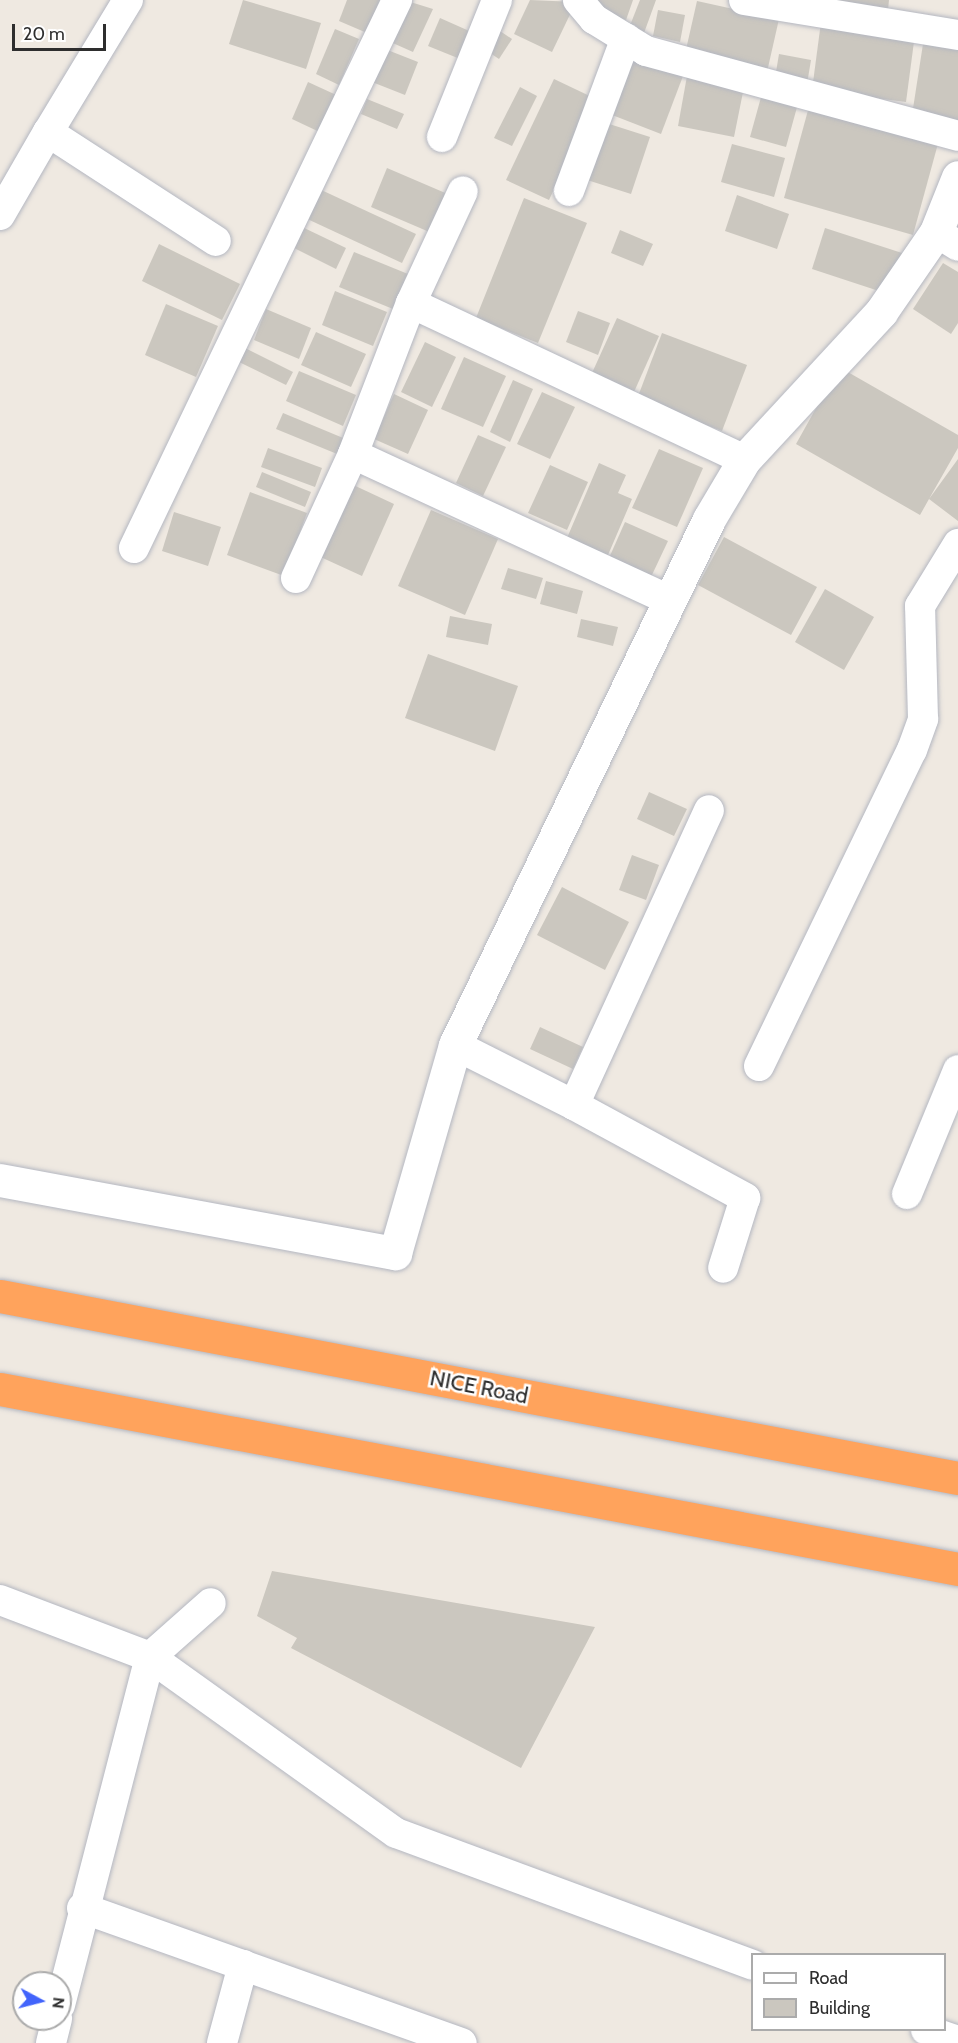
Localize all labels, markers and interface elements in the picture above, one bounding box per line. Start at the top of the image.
scale bar [15,12,110,50]
text: 20 m [23,23,65,45]
street label: NICE Road [428,1365,530,1409]
legend [751,1953,946,2031]
text: Road [809,1967,848,1989]
north arrow [12,1971,72,2031]
text: N [48,1996,68,2010]
text: Building [809,1997,870,2019]

